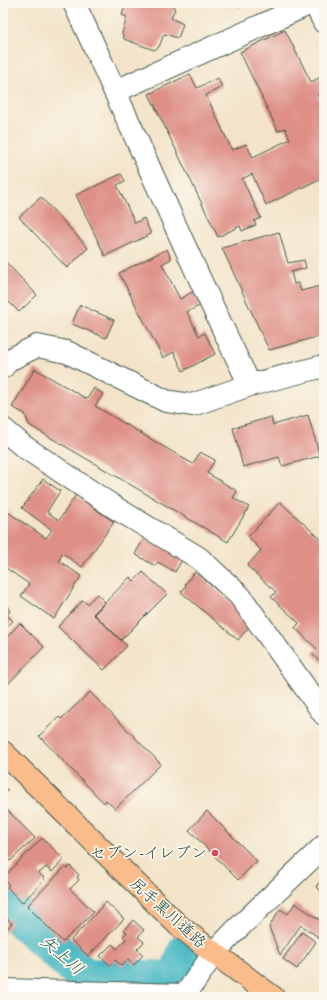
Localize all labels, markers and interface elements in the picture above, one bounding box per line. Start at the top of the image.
place label: セブン-イレブン [90,843,207,863]
marker: セブン-イレブン [210,848,220,858]
street label: 尻手黒川道路 [126,873,210,953]
water label: 矢上川 [36,930,88,980]

